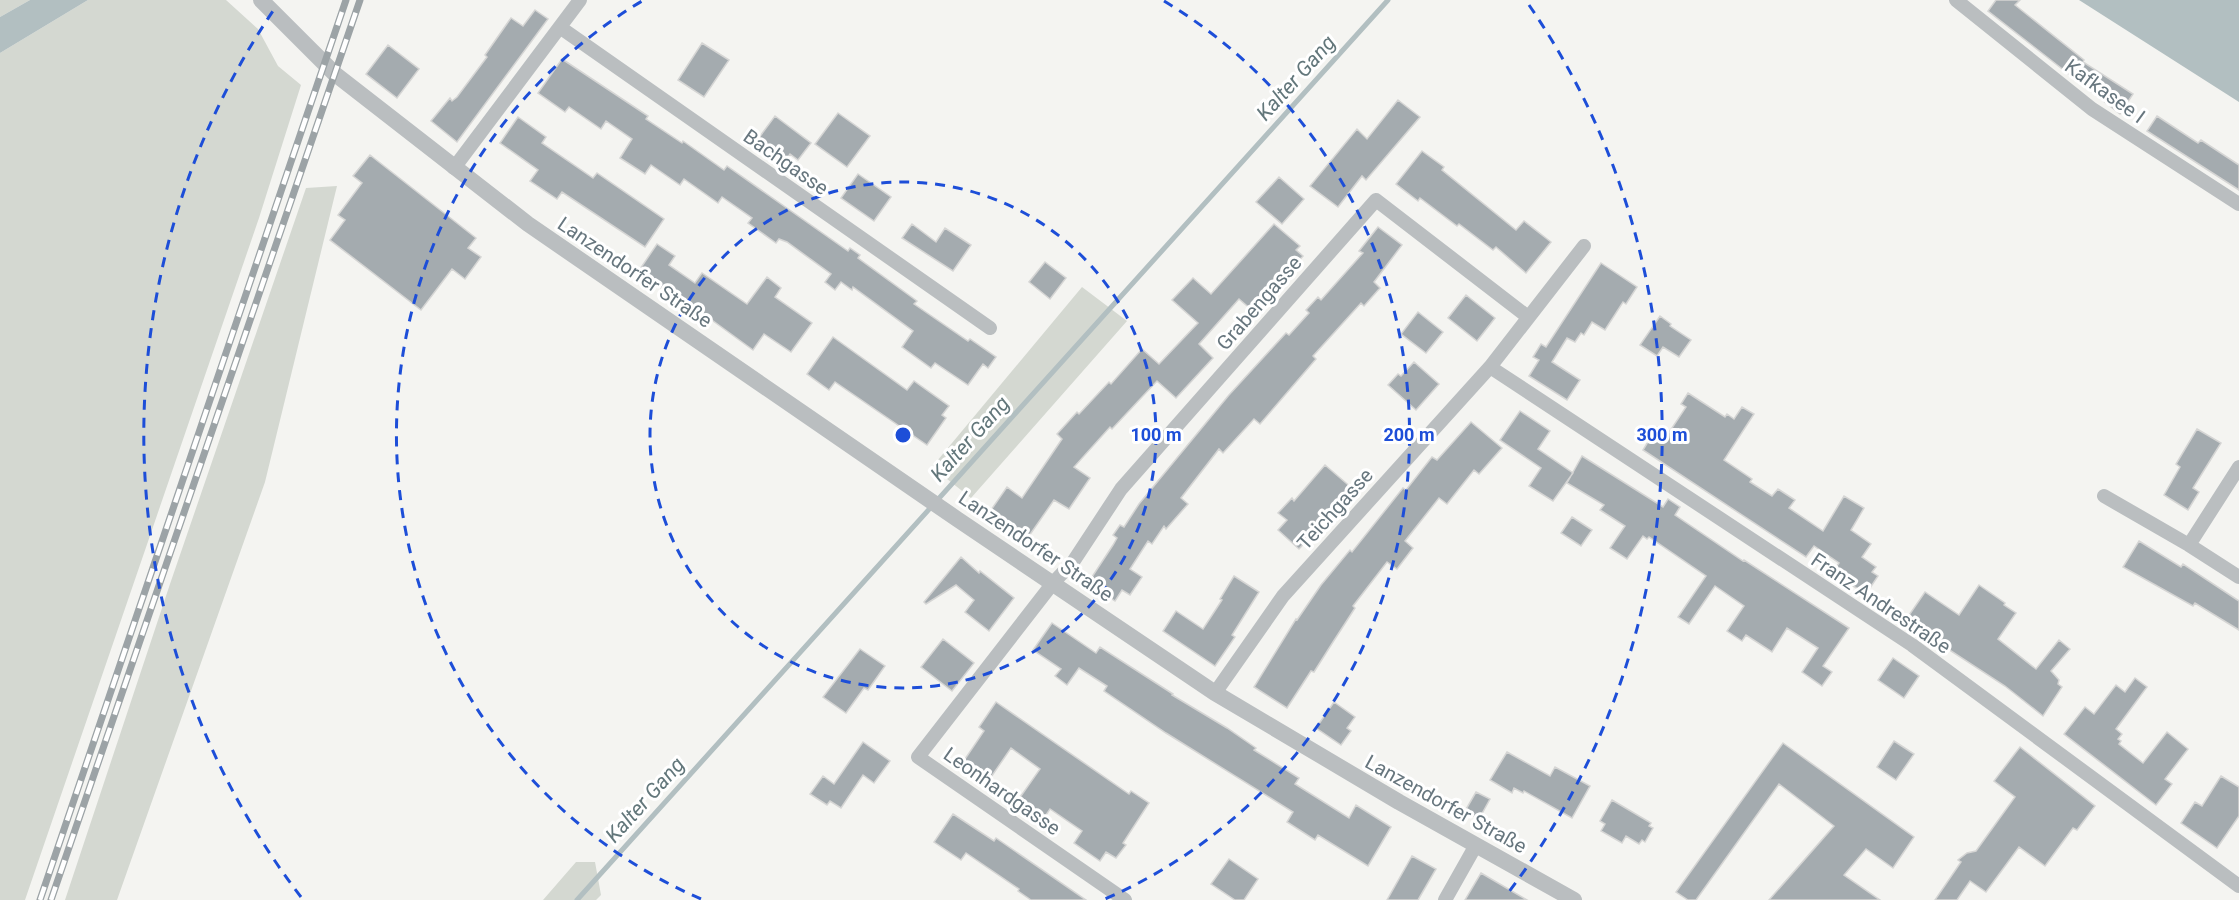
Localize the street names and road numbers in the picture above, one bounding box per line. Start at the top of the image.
street label: Kafkasee I [2060,54,2150,128]
street label: Bachgasse [739,124,833,200]
street label: Lanzendorfer Straße [553,211,717,333]
street label: Grabengasse [1212,251,1306,355]
street label: Teichgasse [1292,463,1378,555]
street label: Lanzendorfer Straße [954,485,1118,607]
street label: Franz Andrestraße [1807,547,1955,659]
street label: Leonhardgasse [939,742,1065,840]
street label: Lanzendorfer Straße [1361,750,1531,858]

